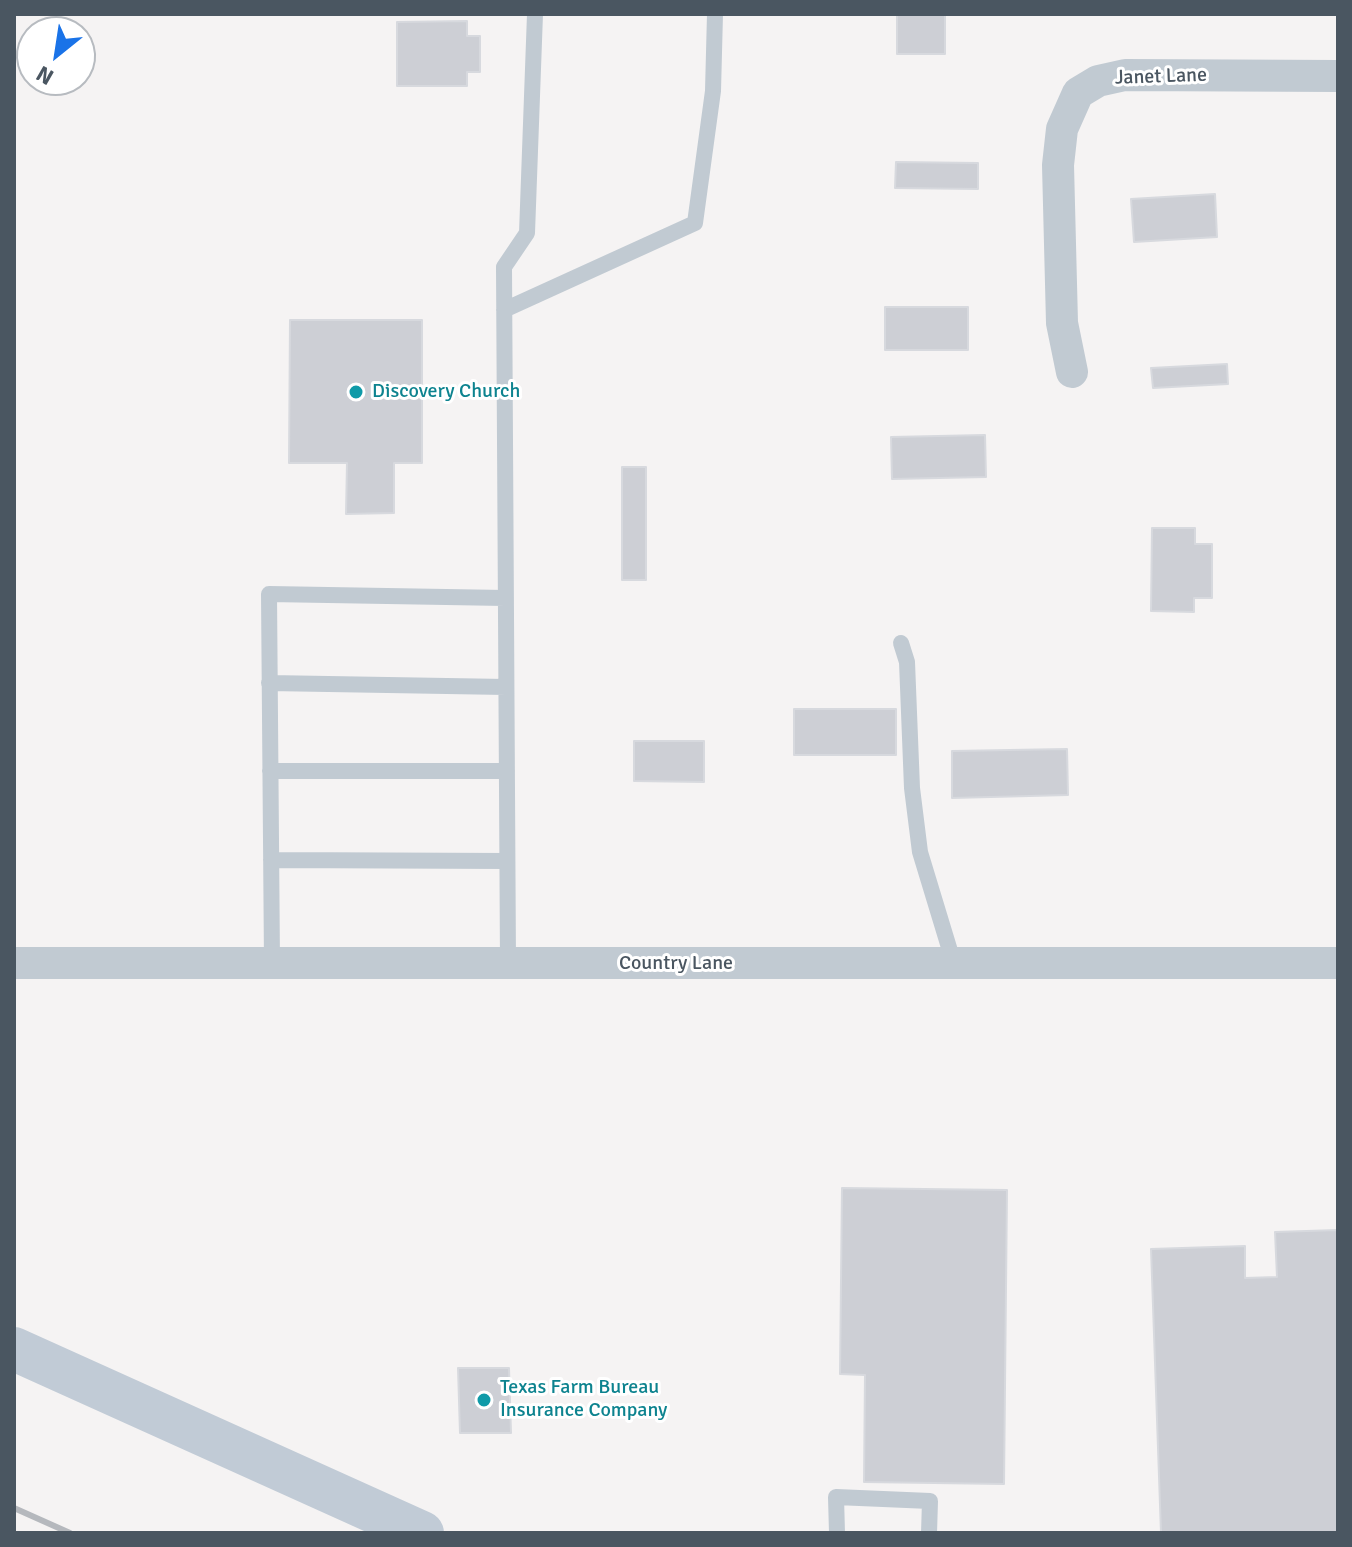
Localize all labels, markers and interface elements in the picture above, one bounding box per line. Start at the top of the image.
north arrow [16,16,96,96]
text: N [31,60,58,91]
street label: Janet Lane [1115,63,1207,91]
place label: Discovery Church [372,380,520,404]
marker: Discovery Church [347,383,365,401]
street label: Country Lane [619,952,733,976]
place label: Texas Farm Bureau Insurance Company [500,1376,667,1423]
marker: Texas Farm Bureau Insurance Company [475,1391,493,1409]

